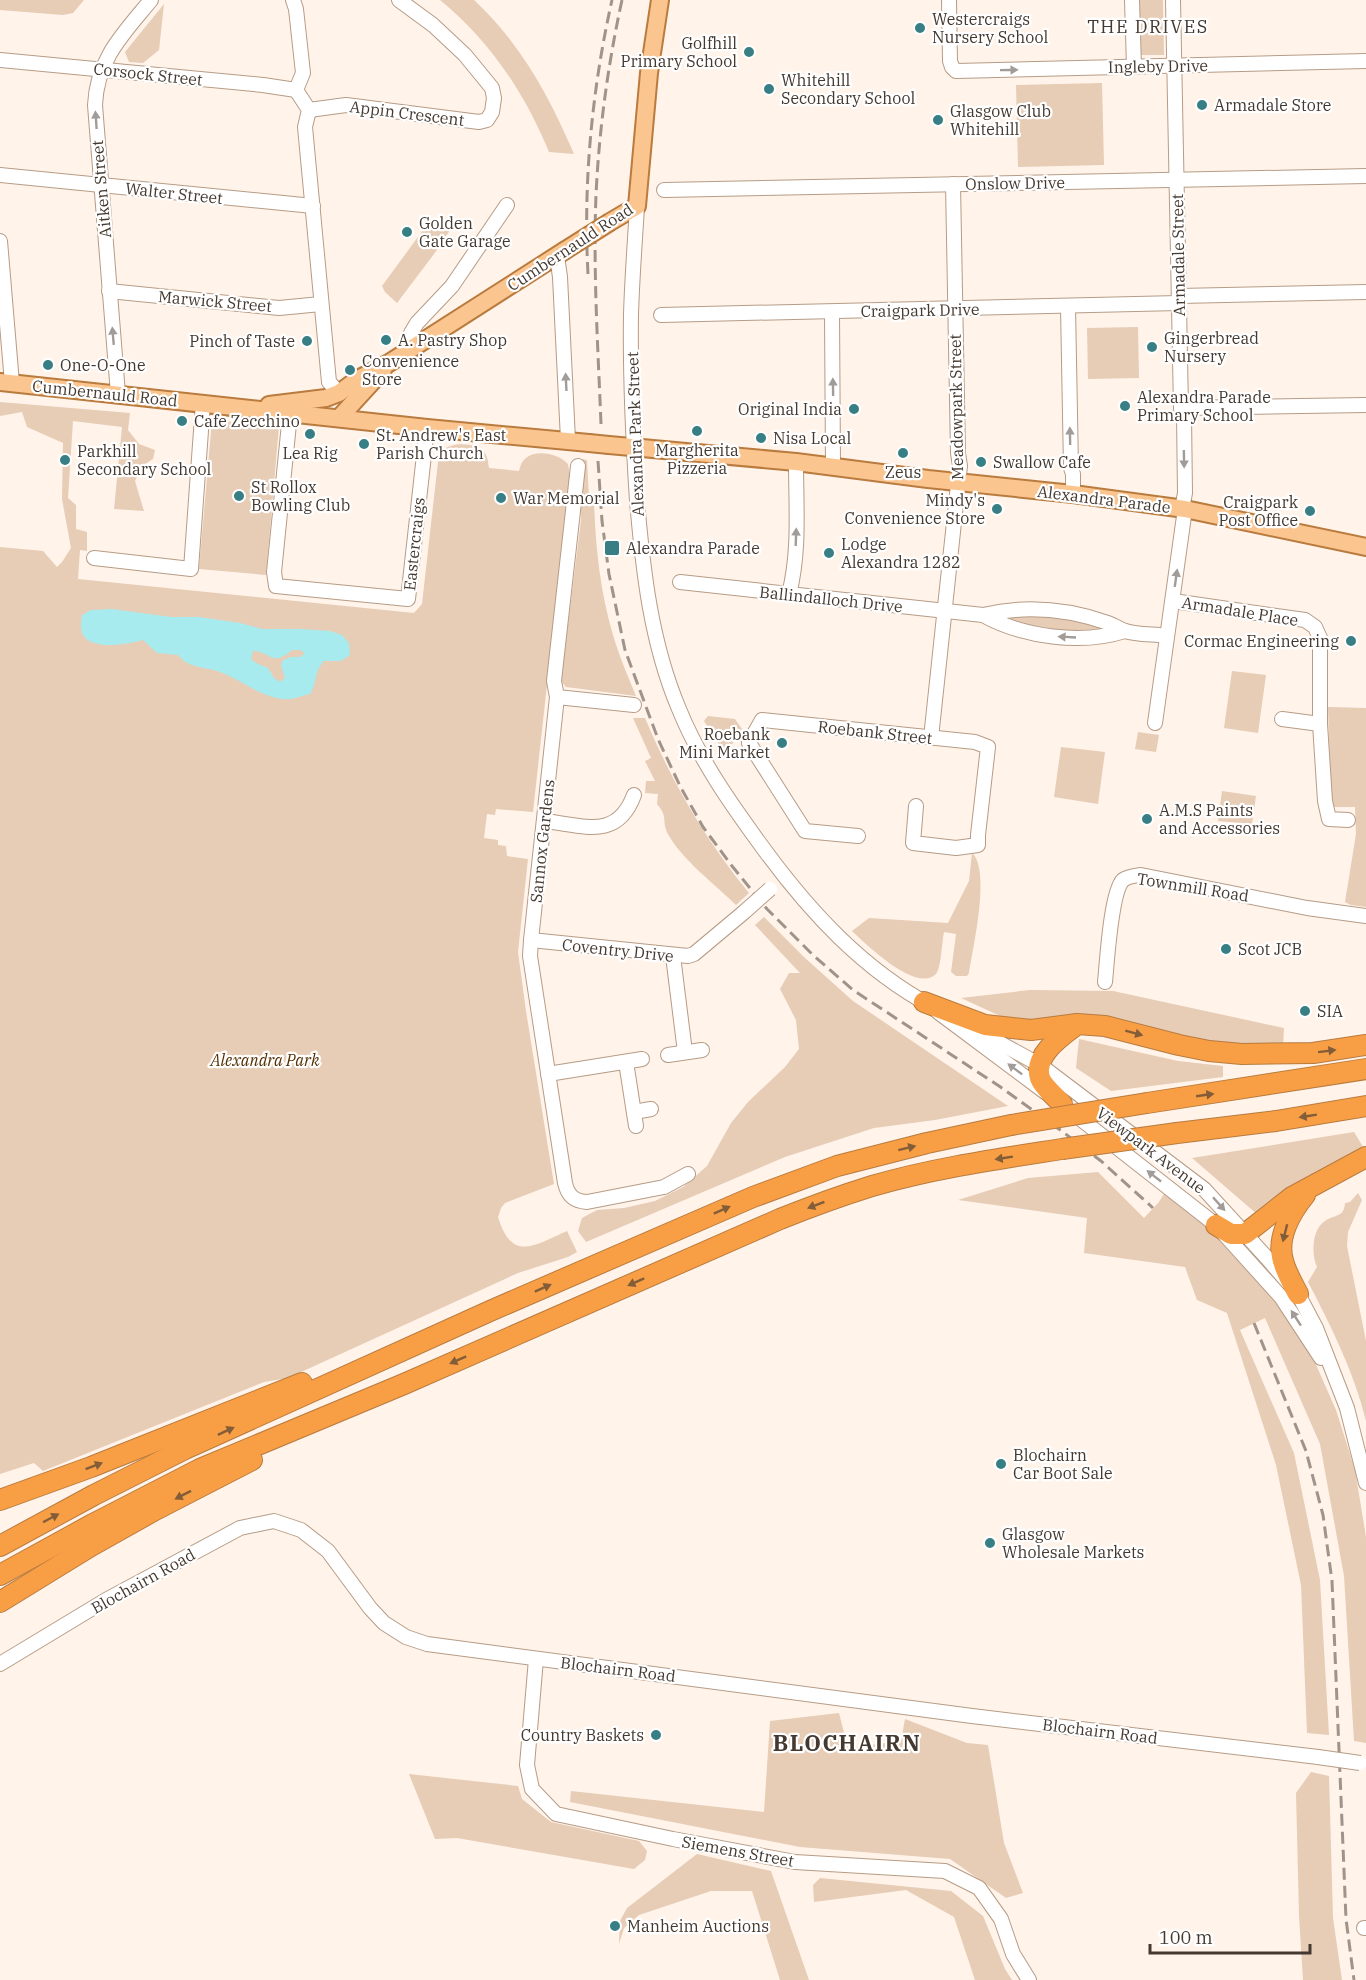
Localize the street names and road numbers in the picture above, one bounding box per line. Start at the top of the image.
street label: Ingleby Drive [1108,55,1208,77]
street label: Corsock Street [92,58,204,90]
street label: Appin Crescent [348,96,466,130]
street label: Aitken Street [87,139,115,239]
street label: Onslow Drive [965,172,1065,194]
street label: Walter Street [124,178,224,208]
street label: Armadale Street [1167,193,1189,316]
street label: Cumbernauld Road [503,199,637,295]
street label: Marwick Street [157,286,273,316]
street label: Craigpark Drive [860,299,980,321]
street label: Meadowpark Street [945,333,967,480]
street label: Alexandra Park Street [622,351,648,517]
street label: Cumbernauld Road [31,375,179,411]
street label: Alexandra Parade [1036,481,1172,517]
street label: Eastercraigs [399,496,429,592]
street label: Ballindalloch Drive [758,582,904,616]
street label: Armadale Place [1180,592,1300,630]
street label: Roebank Street [817,716,934,748]
street label: Sannox Gardens [526,778,558,904]
street label: Townmill Road [1136,868,1251,906]
street label: Coventry Drive [561,934,675,966]
street label: Viewpark Avenue [1092,1102,1210,1198]
street label: Blochairn Road [87,1544,199,1618]
street label: Blochairn Road [559,1652,677,1686]
street label: Blochairn Road [1041,1714,1159,1748]
street label: Siemens Street [680,1831,796,1871]

